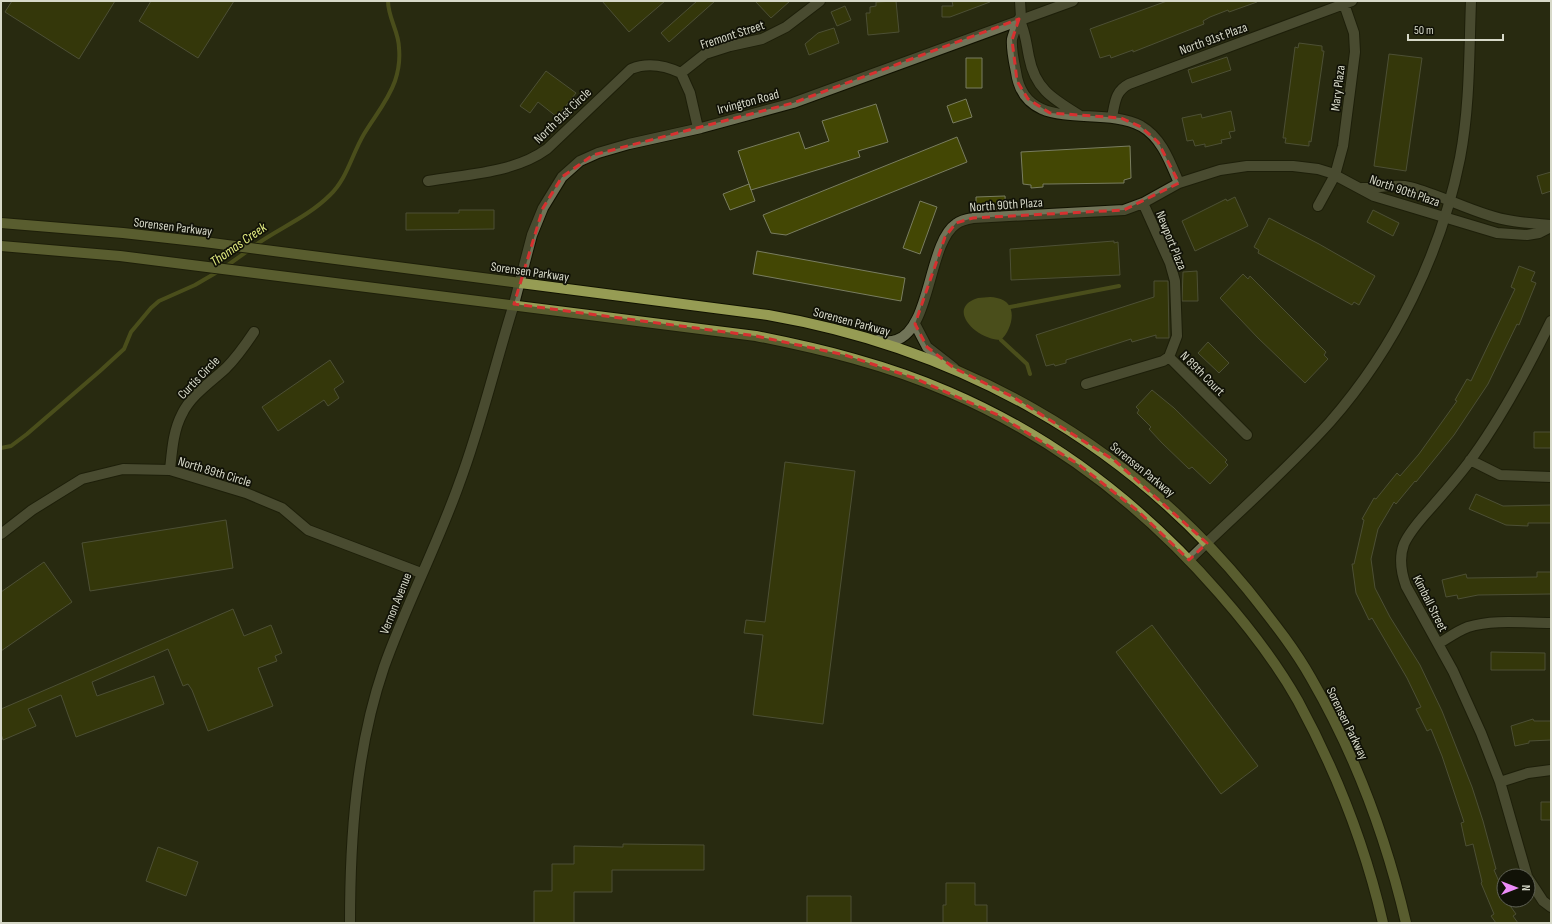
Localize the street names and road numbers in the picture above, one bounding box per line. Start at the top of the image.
street label: Fremont Street [698,17,766,53]
street label: North 91st Plaza [1177,19,1249,59]
street label: Mary Plaza [1327,64,1349,112]
street label: North 91st Circle [531,84,595,147]
street label: Irvington Road [716,86,781,118]
street label: North 90th Plaza [1367,171,1442,210]
street label: North 90th Plaza [969,194,1043,216]
street label: Newport Plaza [1152,208,1190,272]
street label: Sorensen Parkway [133,214,213,240]
street label: Sorensen Parkway [490,259,570,285]
street label: Sorensen Parkway [812,304,892,340]
street label: N 89th Court [1177,348,1228,399]
street label: Curtis Circle [174,353,223,403]
street label: Sorensen Parkway [1107,439,1178,501]
street label: North 89th Circle [176,453,253,491]
street label: Vernon Avenue [376,570,415,636]
street label: Kimball Street [1409,572,1451,634]
street label: Sorensen Parkway [1323,684,1372,762]

